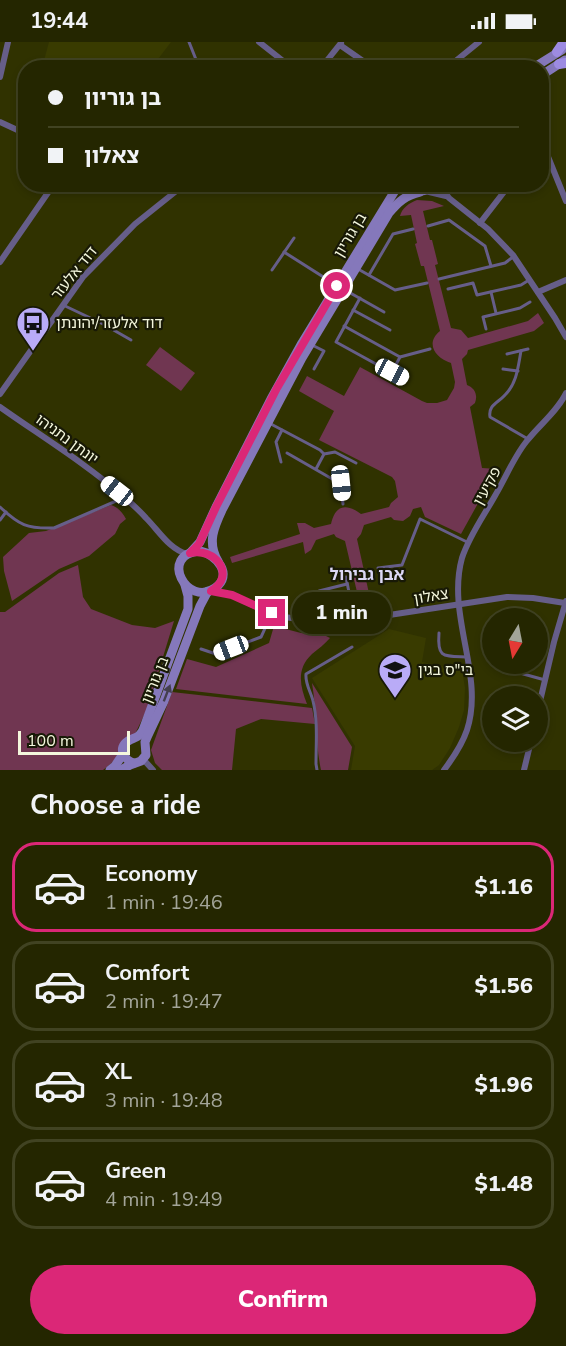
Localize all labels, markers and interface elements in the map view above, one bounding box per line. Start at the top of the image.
text: 19:44 [30,6,88,36]
text: בן גוריון [84,83,161,113]
text: צאלון [84,141,139,171]
street label: בן גוריון [329,208,371,261]
street label: דוד אלעזר [46,242,102,304]
route start [323,272,350,299]
bus stop icon: דוד אלעזר/יהונתן [15,305,51,352]
place label: דוד אלעזר/יהונתן [56,313,163,333]
car [372,356,412,388]
street label: יונתן נתניהו [32,409,102,469]
street label: פקיעין [468,463,506,509]
car [330,464,352,502]
car [97,473,137,509]
district label: אבן גבירול [330,564,404,586]
street label: צאלון [412,583,450,609]
callout: 1 min [293,592,392,634]
route end [258,599,285,626]
text: 1 min [315,599,368,626]
north arrow [482,608,548,674]
map controls [482,608,548,752]
car [211,633,251,663]
school or university icon: בי"ס בגין [377,652,413,699]
street label: בן גוריון [137,653,174,706]
place label: בי"ס בגין [418,660,474,680]
one-way arrow [163,684,173,702]
button: layers [482,686,548,752]
scale bar [18,728,130,756]
text: 100 m [27,730,74,752]
text: Choose a ride [30,787,201,824]
text: Economy [105,859,197,889]
icon: car [33,860,87,914]
text: $1.16 [474,872,533,902]
text: 1 min · 19:46 [105,889,223,916]
text: Comfort [105,958,189,988]
icon: car [33,959,87,1013]
text: $1.56 [474,971,533,1001]
text: 2 min · 19:47 [105,988,223,1015]
text: XL [105,1057,132,1087]
icon: car [33,1058,87,1112]
text: $1.96 [474,1070,533,1100]
text: 3 min · 19:48 [105,1087,223,1114]
text: Green [105,1156,166,1186]
icon: car [33,1157,87,1211]
text: $1.48 [474,1169,533,1199]
text: 4 min · 19:49 [105,1186,223,1213]
button: Confirm [30,1265,536,1334]

